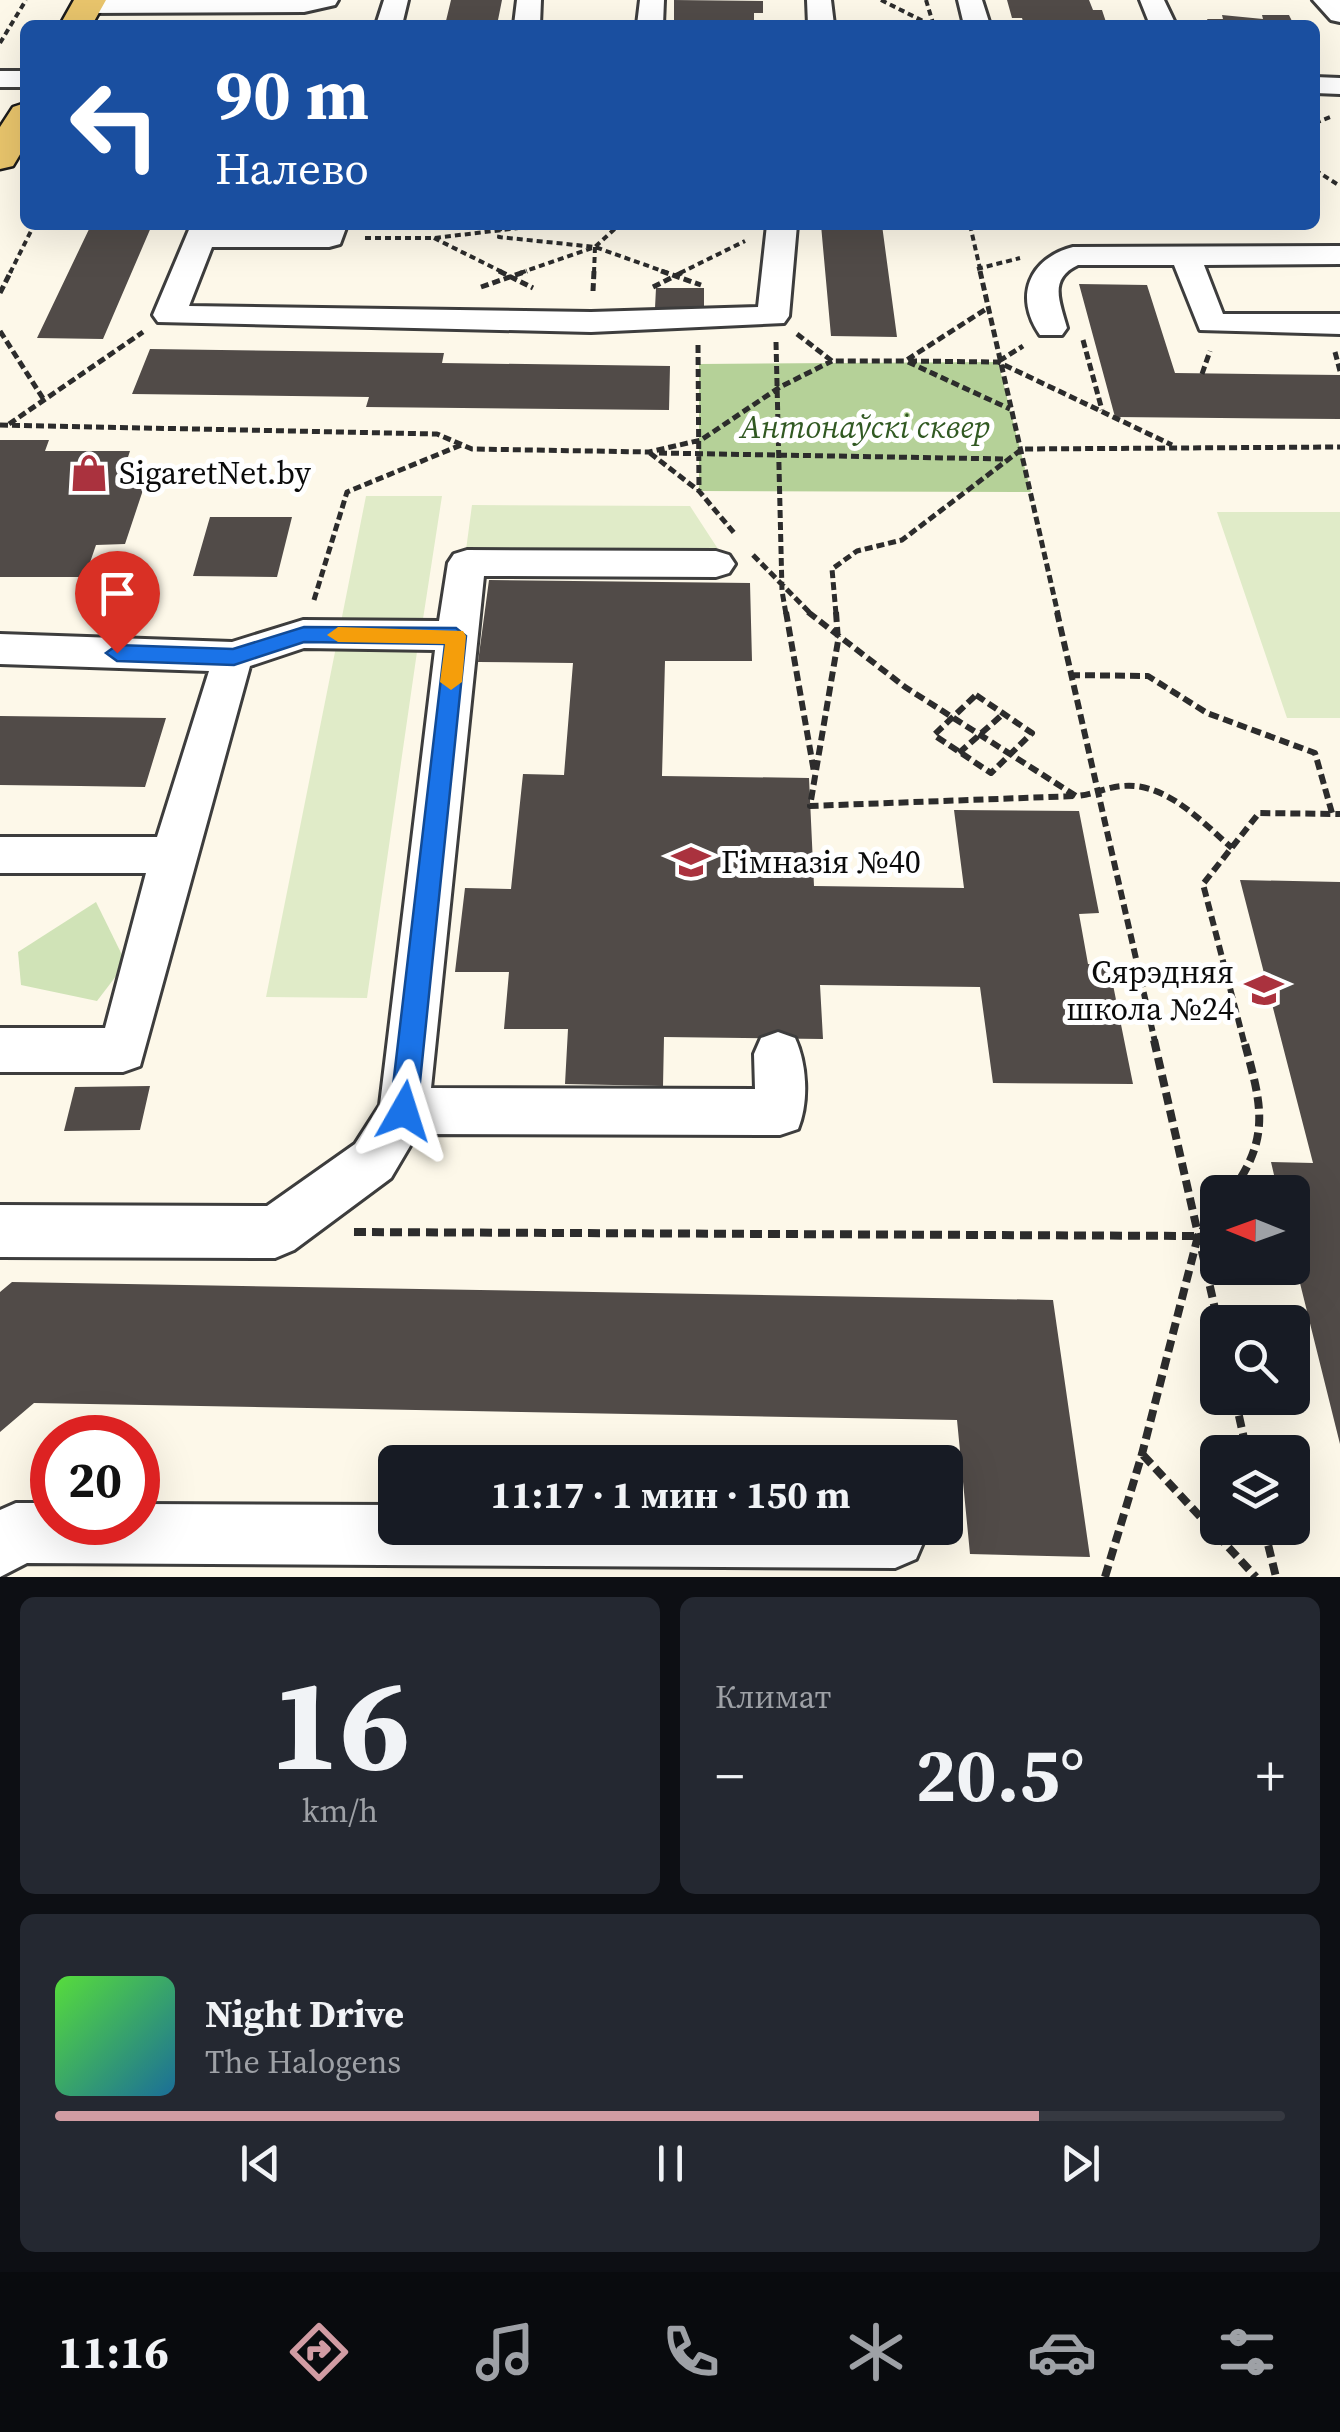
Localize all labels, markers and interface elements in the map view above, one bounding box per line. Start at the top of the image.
text: 90 m [215,46,369,142]
icon: left [50,60,180,190]
text: Налево [215,137,369,199]
park label: Антонаўскі сквер [738,405,990,449]
place label: SigaretNet.by [119,451,312,495]
shop icon: SigaretNet.by [68,452,110,494]
pin [75,551,160,654]
icon: arrive [90,566,145,621]
place label: Гімназія №40 [721,840,921,884]
school or university icon: Гімназія №40 [670,841,712,883]
place label: Сярэдняя школа №24 [1066,950,1234,1031]
school or university icon: Сярэдняя школа №24 [1243,969,1285,1011]
position arrow [352,1059,456,1163]
north arrow [1200,1175,1310,1285]
map controls [1200,1175,1310,1545]
button: search [1200,1305,1310,1415]
speed limit sign: 20 [30,1415,160,1545]
button: layers [1200,1435,1310,1545]
text: 11:17 · 1 мин · 150 m [491,1469,850,1521]
text: 16 [270,1634,410,1813]
text: Климат [715,1675,831,1719]
text: 20.5° [915,1723,1085,1826]
text: − [715,1738,744,1813]
text: + [1256,1738,1285,1813]
text: km/h [302,1789,378,1833]
text: Night Drive [205,1988,404,2040]
text: The Halogens [205,2040,401,2084]
icon: previous [233,2136,288,2191]
icon: pause [643,2136,698,2191]
icon: next [1053,2136,1108,2191]
icon: directions [284,2317,354,2387]
icon: music [470,2317,540,2387]
icon: phone [656,2317,726,2387]
icon: climate [841,2317,911,2387]
icon: car [1027,2317,1097,2387]
icon: filters [1212,2317,1282,2387]
text: 11:16 [58,2321,169,2383]

